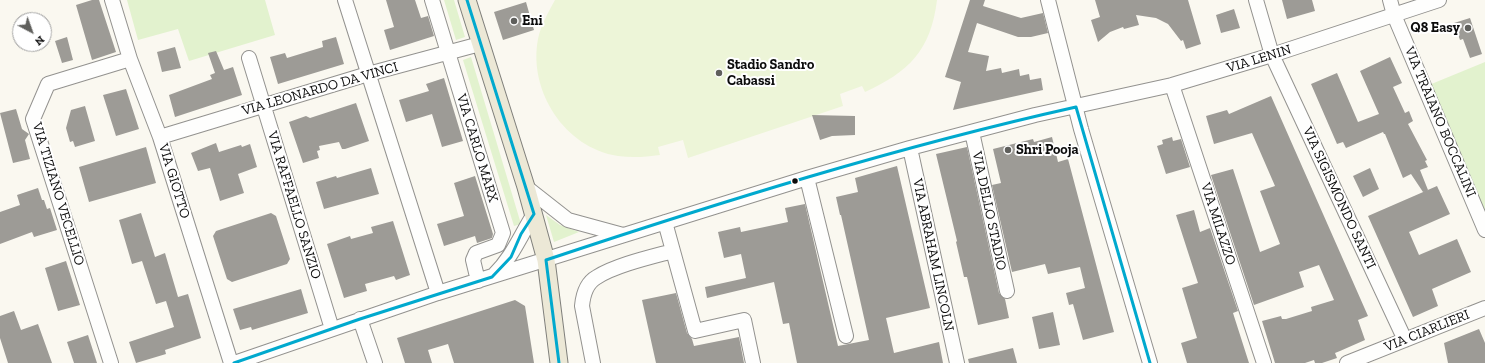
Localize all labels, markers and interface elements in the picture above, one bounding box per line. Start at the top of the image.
north arrow [12,12,52,52]
place label: Eni [522,13,543,29]
marker: Eni [509,16,519,26]
place label: Q8 Easy [1411,20,1460,36]
marker: Q8 Easy [1463,23,1473,33]
text: N [32,33,47,48]
street label: VIA LENIN [1225,41,1293,77]
street label: VIA TRAIANO BOCCALINI [1401,44,1479,200]
place label: Stadio Sandro Cabassi [727,57,814,90]
street label: VIA LEONARDO DA VINCI [240,59,400,119]
marker: Stadio Sandro Cabassi [714,68,724,78]
street label: VIA CARLO MARX [453,92,501,204]
street label: VIA TIZIANO VECELLIO [28,120,88,268]
street label: VIA SIGISMONDO SANTI [1299,124,1379,272]
street label: VIA RAFFAELLO SANZIO [264,129,324,281]
street label: VIA GIOTTO [155,141,193,221]
place label: Shri Pooja [1016,142,1078,158]
marker: Shri Pooja [1003,145,1013,155]
street label: VIA DELLO STADIO [968,150,1010,272]
unlabelled marker [790,176,800,186]
street label: VIA ABRAHAM LINCOLN [909,177,957,333]
street label: VIA MILAZZO [1197,181,1239,267]
street label: VIA CIARLIERI [1382,306,1472,356]

